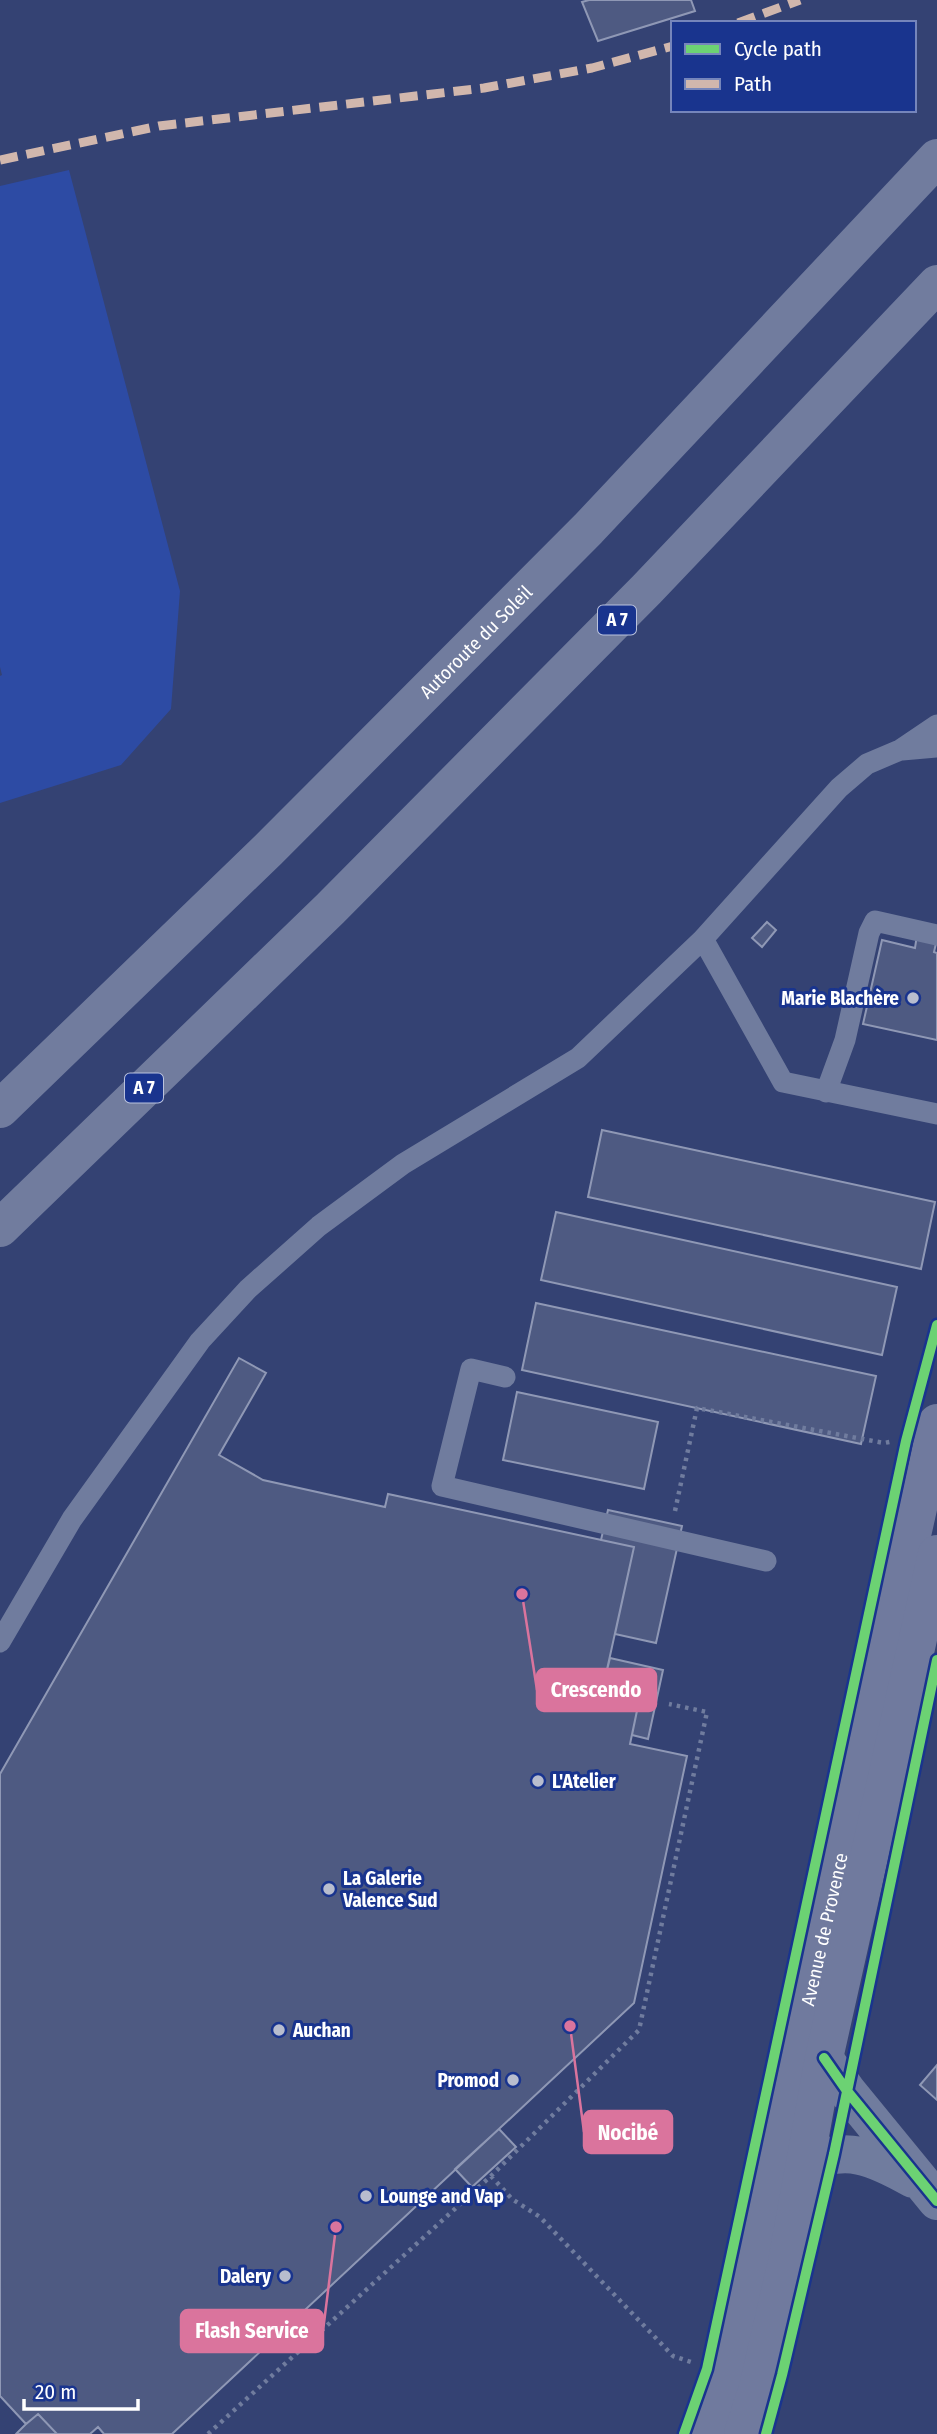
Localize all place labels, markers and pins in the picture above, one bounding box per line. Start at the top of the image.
place label: Marie Blachère [781,987,899,1010]
marker: Marie Blachère [905,990,921,1006]
callout: Crescendo [537,1669,656,1711]
place label: L'Atelier [552,1770,617,1793]
marker: L'Atelier [530,1773,546,1789]
place label: La Galerie Valence Sud [342,1867,438,1912]
marker: La Galerie Valence Sud [321,1881,337,1897]
place label: Auchan [292,2019,351,2042]
marker: Auchan [271,2022,287,2038]
place label: Promod [437,2069,499,2092]
marker: Promod [505,2072,521,2088]
callout: Nocibé [584,2111,672,2153]
place label: Lounge and Vap [380,2185,504,2208]
marker: Lounge and Vap [358,2188,374,2204]
place label: Dalery [220,2265,272,2288]
marker: Dalery [277,2268,293,2284]
callout: Flash Service [181,2310,323,2352]

